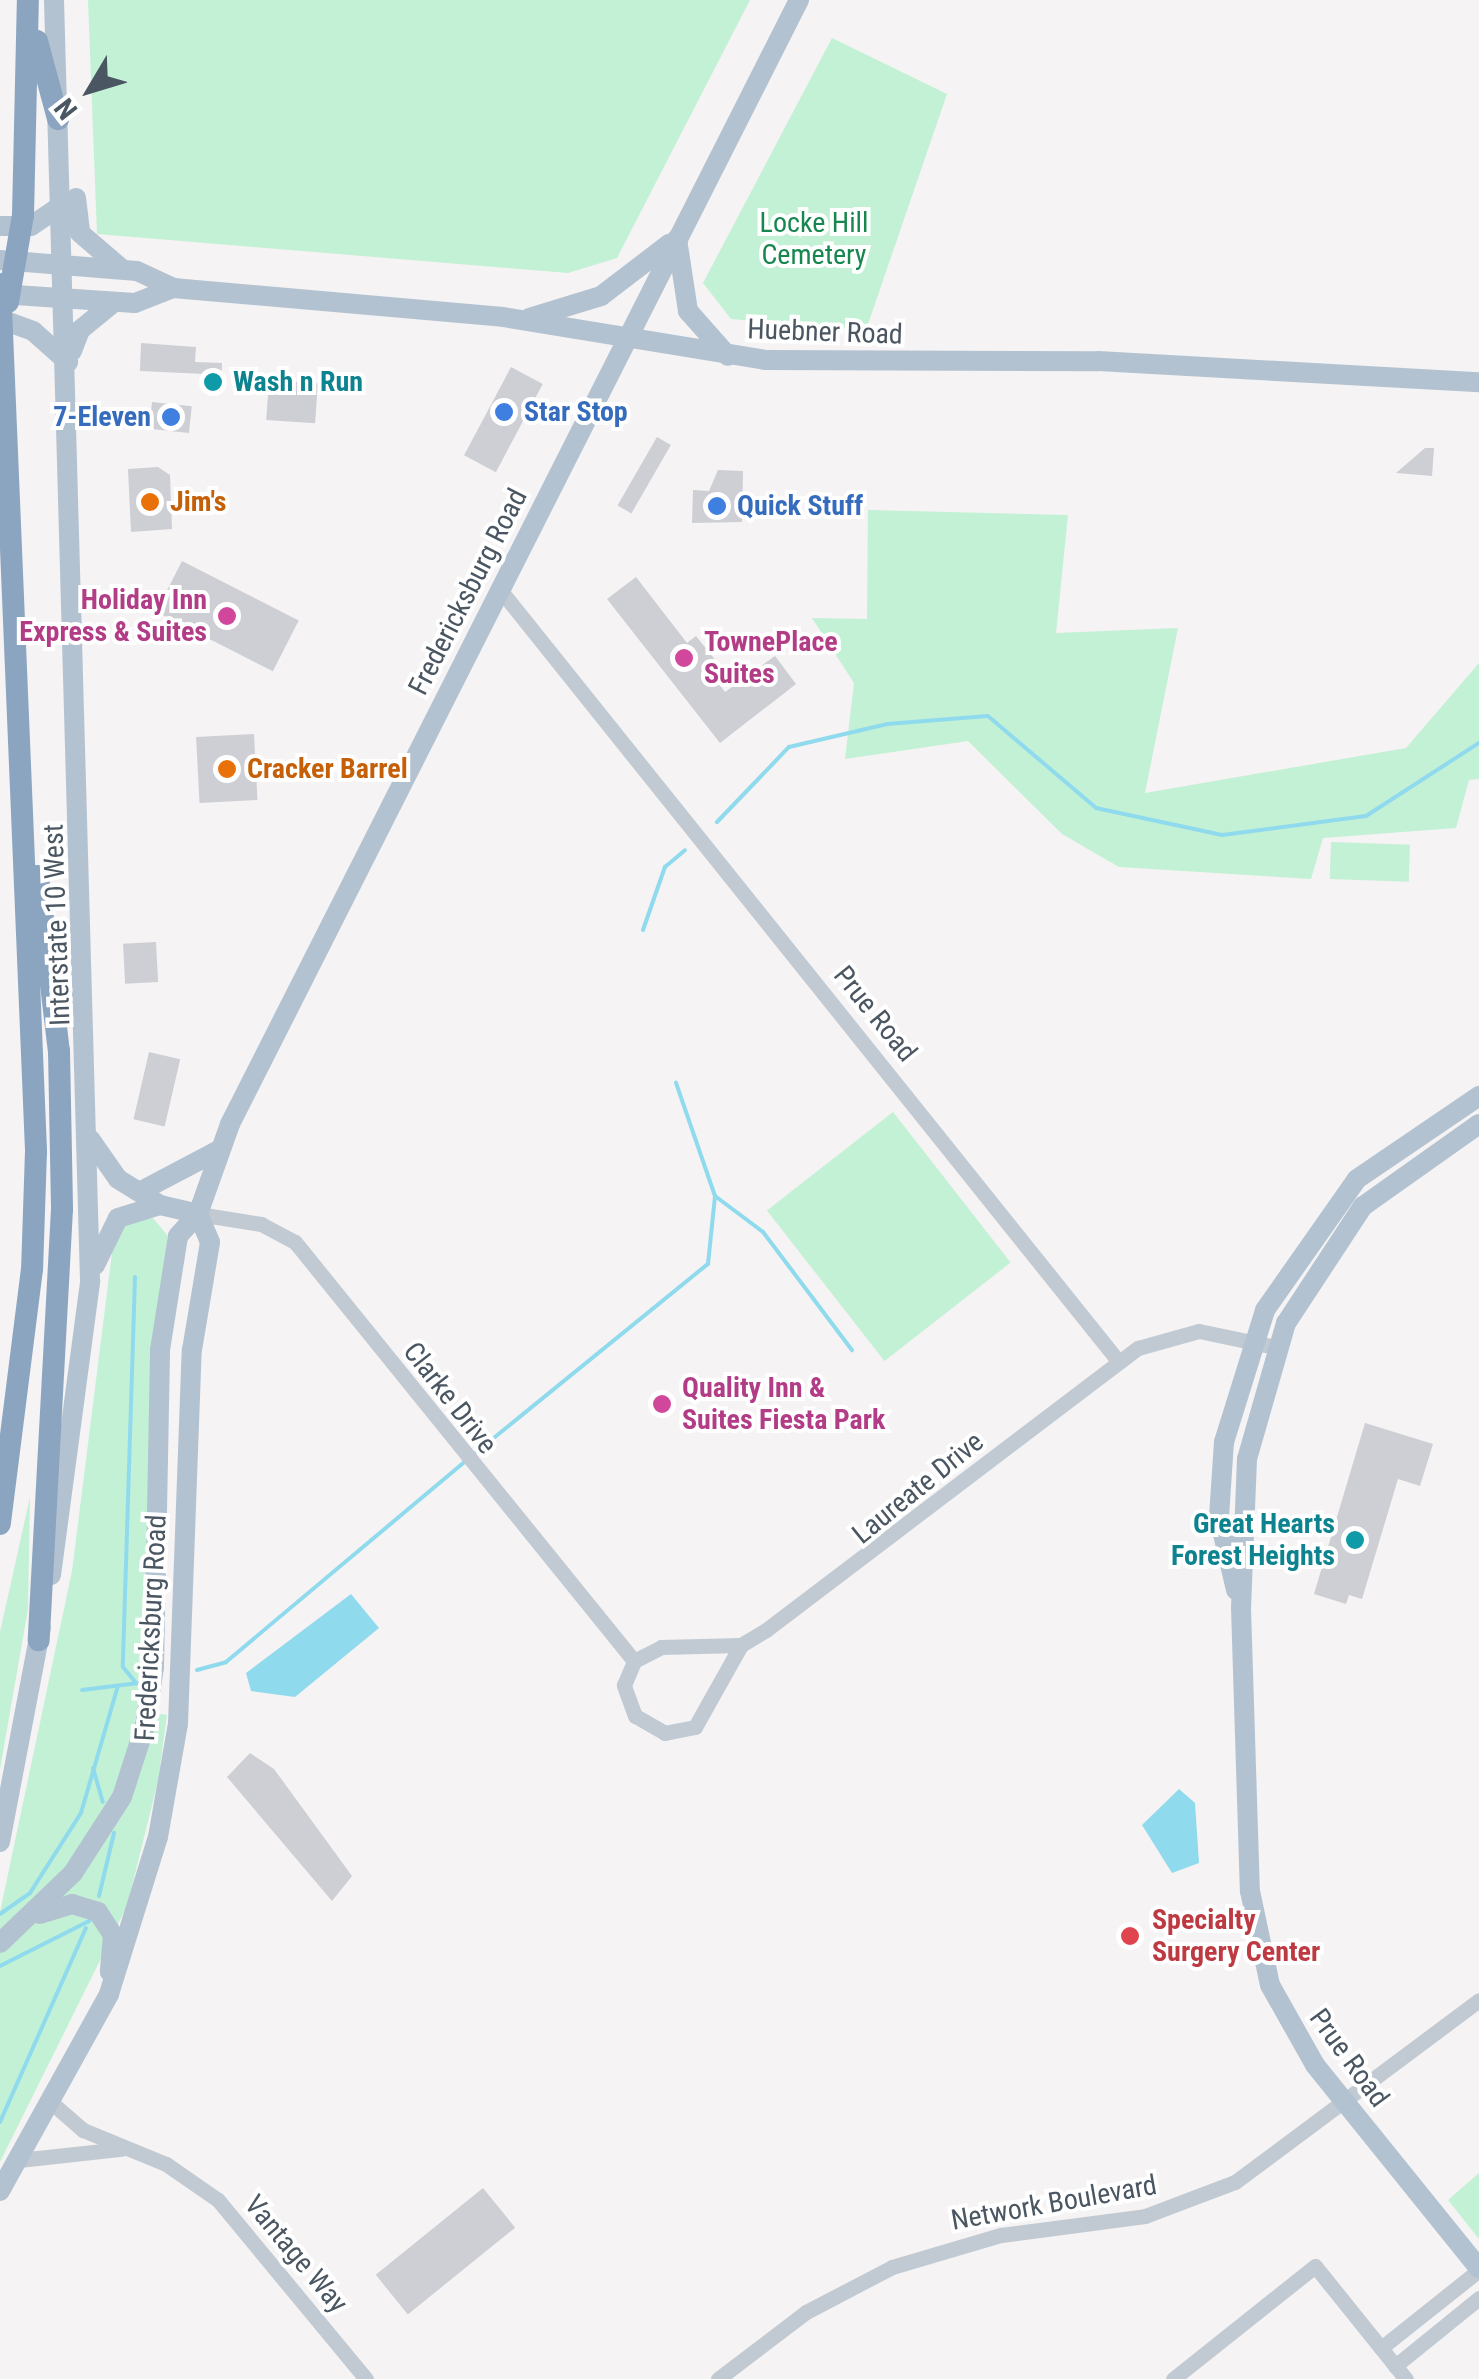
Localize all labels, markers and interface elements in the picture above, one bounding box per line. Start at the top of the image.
north arrow [40,40,140,140]
text: N [48,92,84,126]
park label: Locke Hill Cemetery [760,206,868,272]
street label: Huebner Road [747,312,903,352]
place label: Wash n Run [233,365,363,399]
marker: Wash n Run [202,371,224,393]
place label: Star Stop [524,395,628,429]
place label: 7-Eleven [53,400,151,434]
marker: Star Stop [493,401,515,423]
marker: 7-Eleven [160,406,182,428]
street label: Fredericksburg Road [402,483,534,701]
place label: Jim's [170,485,226,519]
place label: Quick Stuff [737,489,863,523]
marker: Jim's [139,491,161,513]
marker: Quick Stuff [706,495,728,517]
place label: Holiday Inn Express & Suites [19,583,207,649]
marker: Holiday Inn Express & Suites [216,605,238,627]
place label: TownePlace Suites [704,625,838,691]
marker: TownePlace Suites [673,647,695,669]
place label: Cracker Barrel [247,752,408,786]
marker: Cracker Barrel [216,758,238,780]
street label: Interstate 10 West [37,823,77,1027]
street label: Prue Road [826,959,924,1069]
street label: Clarke Drive [396,1336,504,1460]
place label: Quality Inn & Suites Fiesta Park [682,1371,885,1437]
marker: Quality Inn & Suites Fiesta Park [651,1393,673,1415]
street label: Laureate Drive [846,1425,990,1551]
place label: Great Hearts Forest Heights [1171,1507,1335,1573]
street label: Fredericksburg Road [128,1514,174,1742]
marker: Great Hearts Forest Heights [1344,1529,1366,1551]
place label: Specialty Surgery Center [1152,1903,1320,1969]
marker: Specialty Surgery Center [1117,1923,1143,1949]
street label: Prue Road [1302,2002,1396,2114]
street label: Network Boulevard [949,2168,1159,2238]
street label: Vantage Way [237,2188,355,2320]

